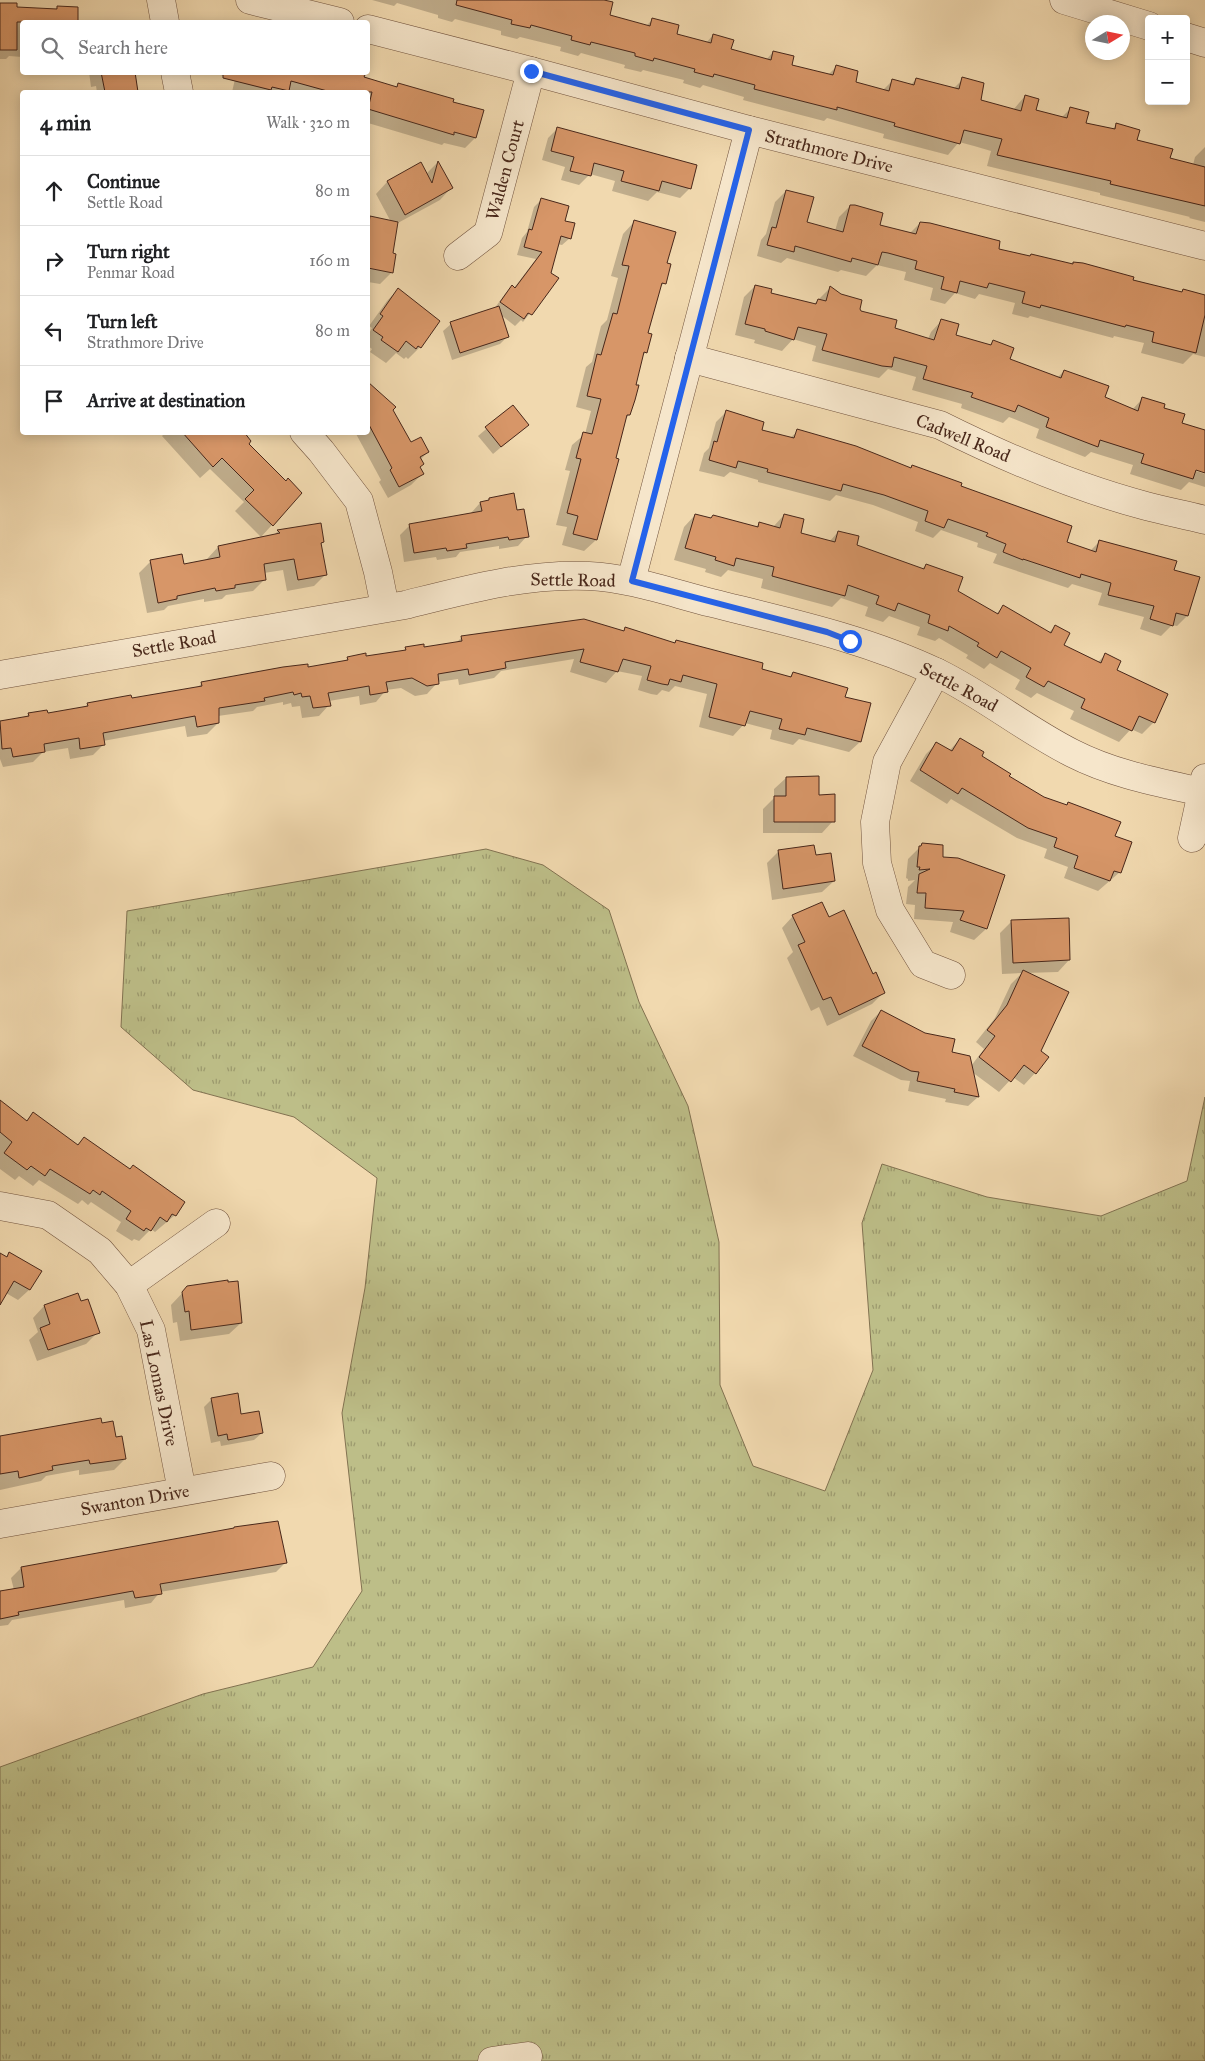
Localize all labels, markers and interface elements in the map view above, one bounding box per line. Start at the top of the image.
north arrow [1085,15,1130,60]
map controls [1145,15,1190,105]
button: + [1145,15,1190,60]
search box [20,20,370,75]
icon: search [38,34,66,62]
text: Search here [78,36,168,59]
route end [520,60,543,83]
button: − [1145,60,1190,105]
text: 4 min [40,110,91,136]
text: Walk · 320 m [266,113,350,132]
street label: Walden Court [481,117,529,223]
street label: Strathmore Drive [763,124,895,178]
text: Continue [87,170,160,193]
icon: ahead [40,177,68,205]
text: 80 m [315,181,350,200]
text: Settle Road [87,193,163,212]
text: Turn right [87,240,170,263]
icon: right [40,247,68,275]
text: 160 m [309,251,350,270]
text: Penmar Road [87,263,175,282]
text: Turn left [87,310,157,333]
icon: left [40,317,68,345]
text: 80 m [315,321,350,340]
text: Strathmore Drive [87,333,204,352]
icon: arrive [40,387,68,415]
text: Arrive at destination [87,389,245,412]
street label: Cadwell Road [913,409,1013,467]
street label: Settle Road [530,568,616,592]
street label: Settle Road [130,626,218,662]
route start [839,630,862,653]
street label: Settle Road [916,657,1002,717]
street label: Las Lomas Drive [135,1318,183,1448]
street label: Swanton Drive [79,1480,191,1520]

